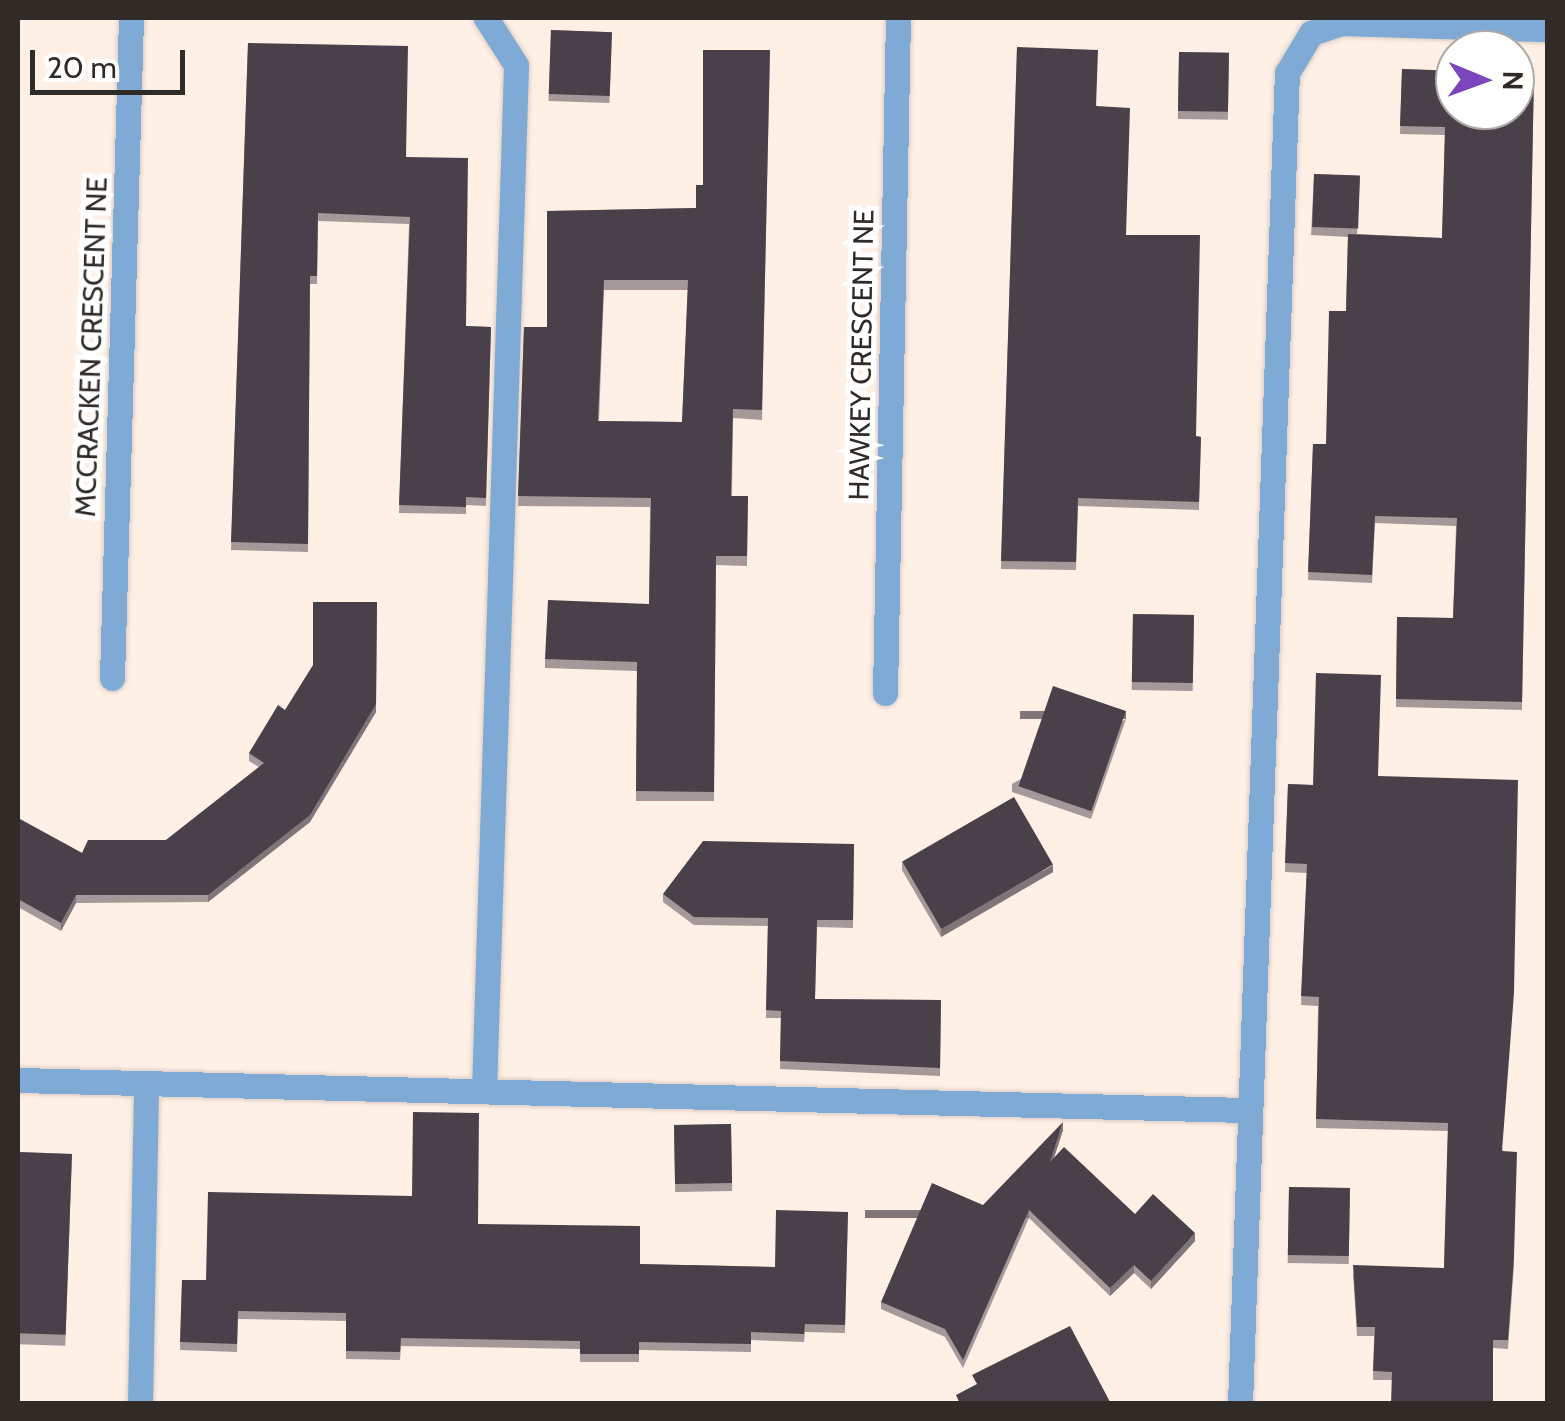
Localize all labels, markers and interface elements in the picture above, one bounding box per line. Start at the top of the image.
scale bar [35,30,190,92]
north arrow [1435,30,1535,130]
text: 20 m [47,49,117,86]
text: N [1496,70,1530,91]
street label: MCCRACKEN CRESCENT NE [68,176,114,518]
street label: HAWKEY CRESCENT NE [842,209,880,501]

